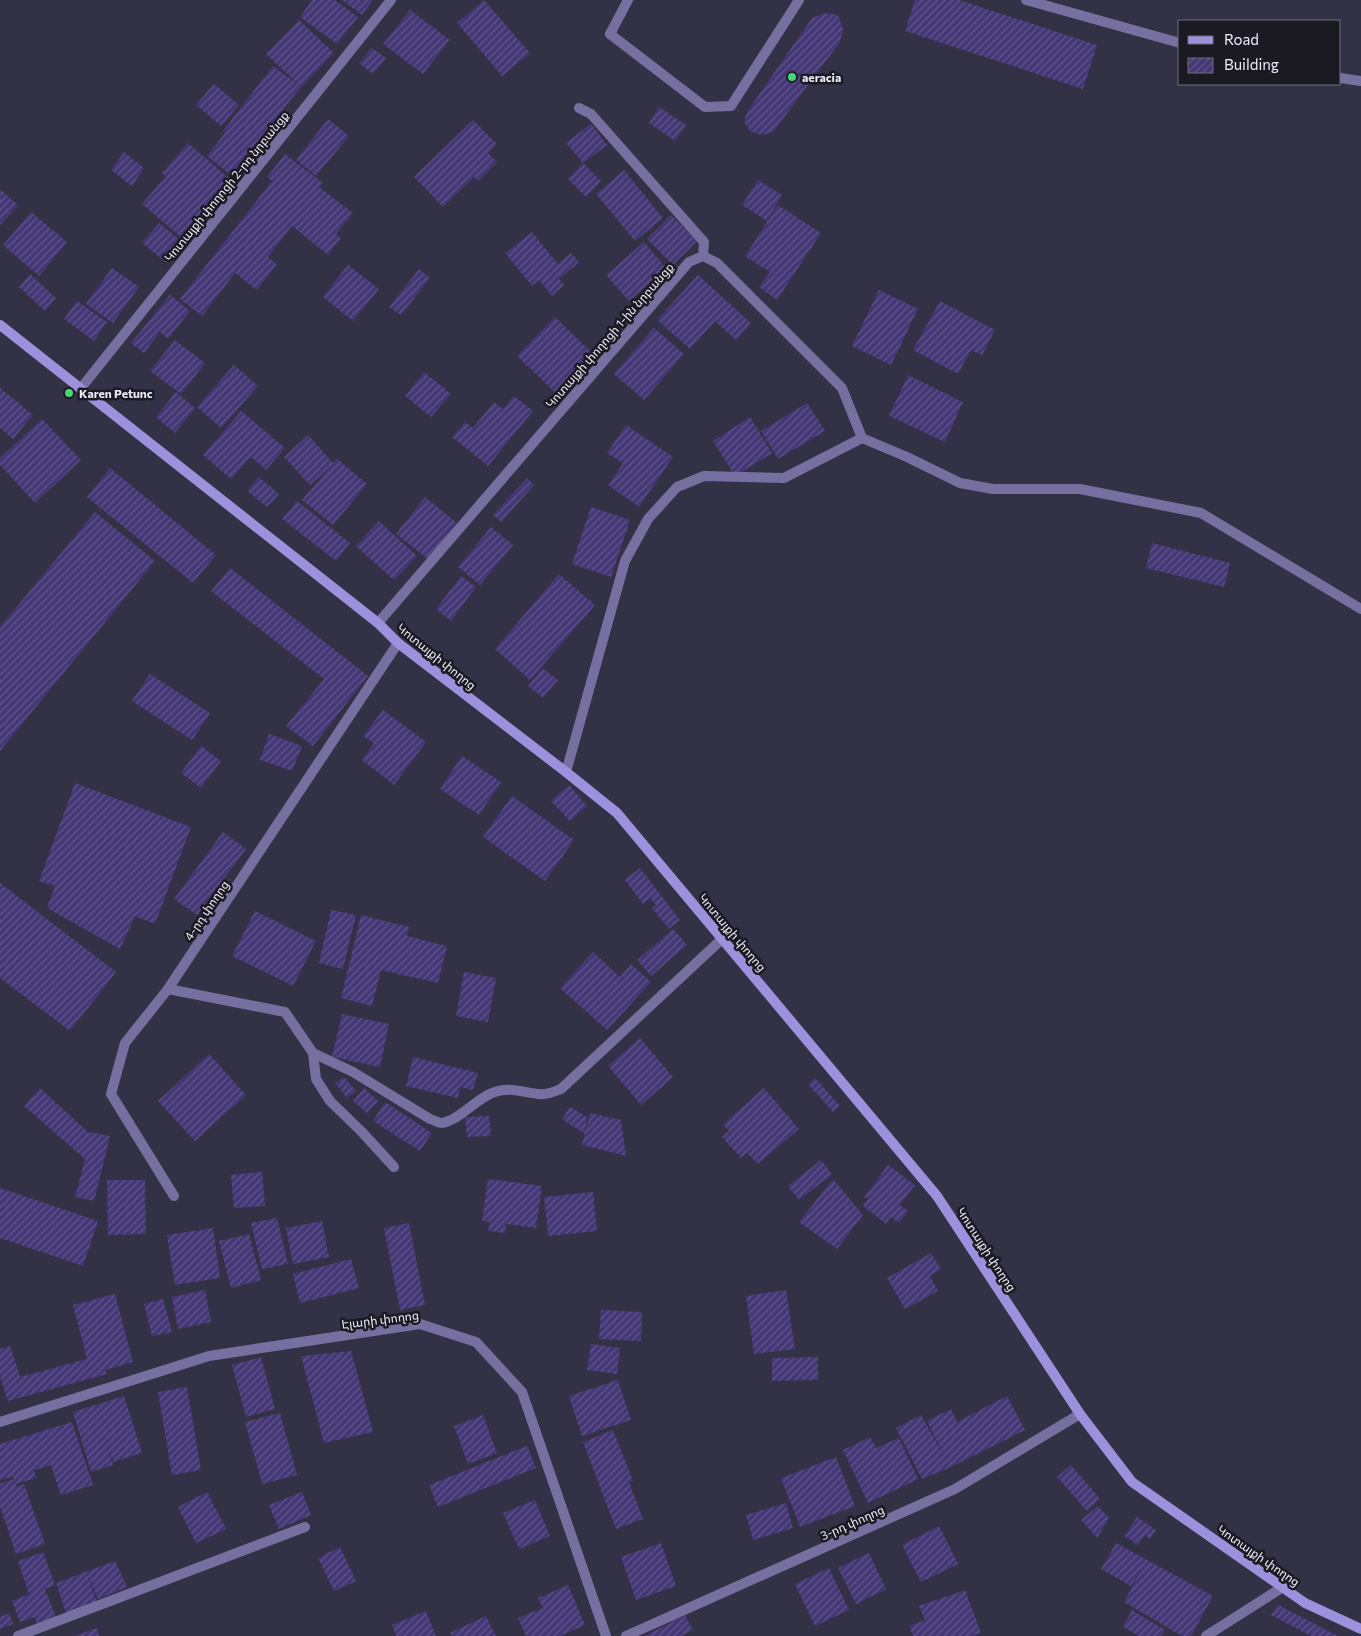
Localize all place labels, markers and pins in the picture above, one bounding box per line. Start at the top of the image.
place label: aeracia [802,70,841,84]
marker: aeracia [786,71,798,83]
place label: Karen Petunc [79,386,153,400]
marker: Karen Petunc [63,387,75,399]

